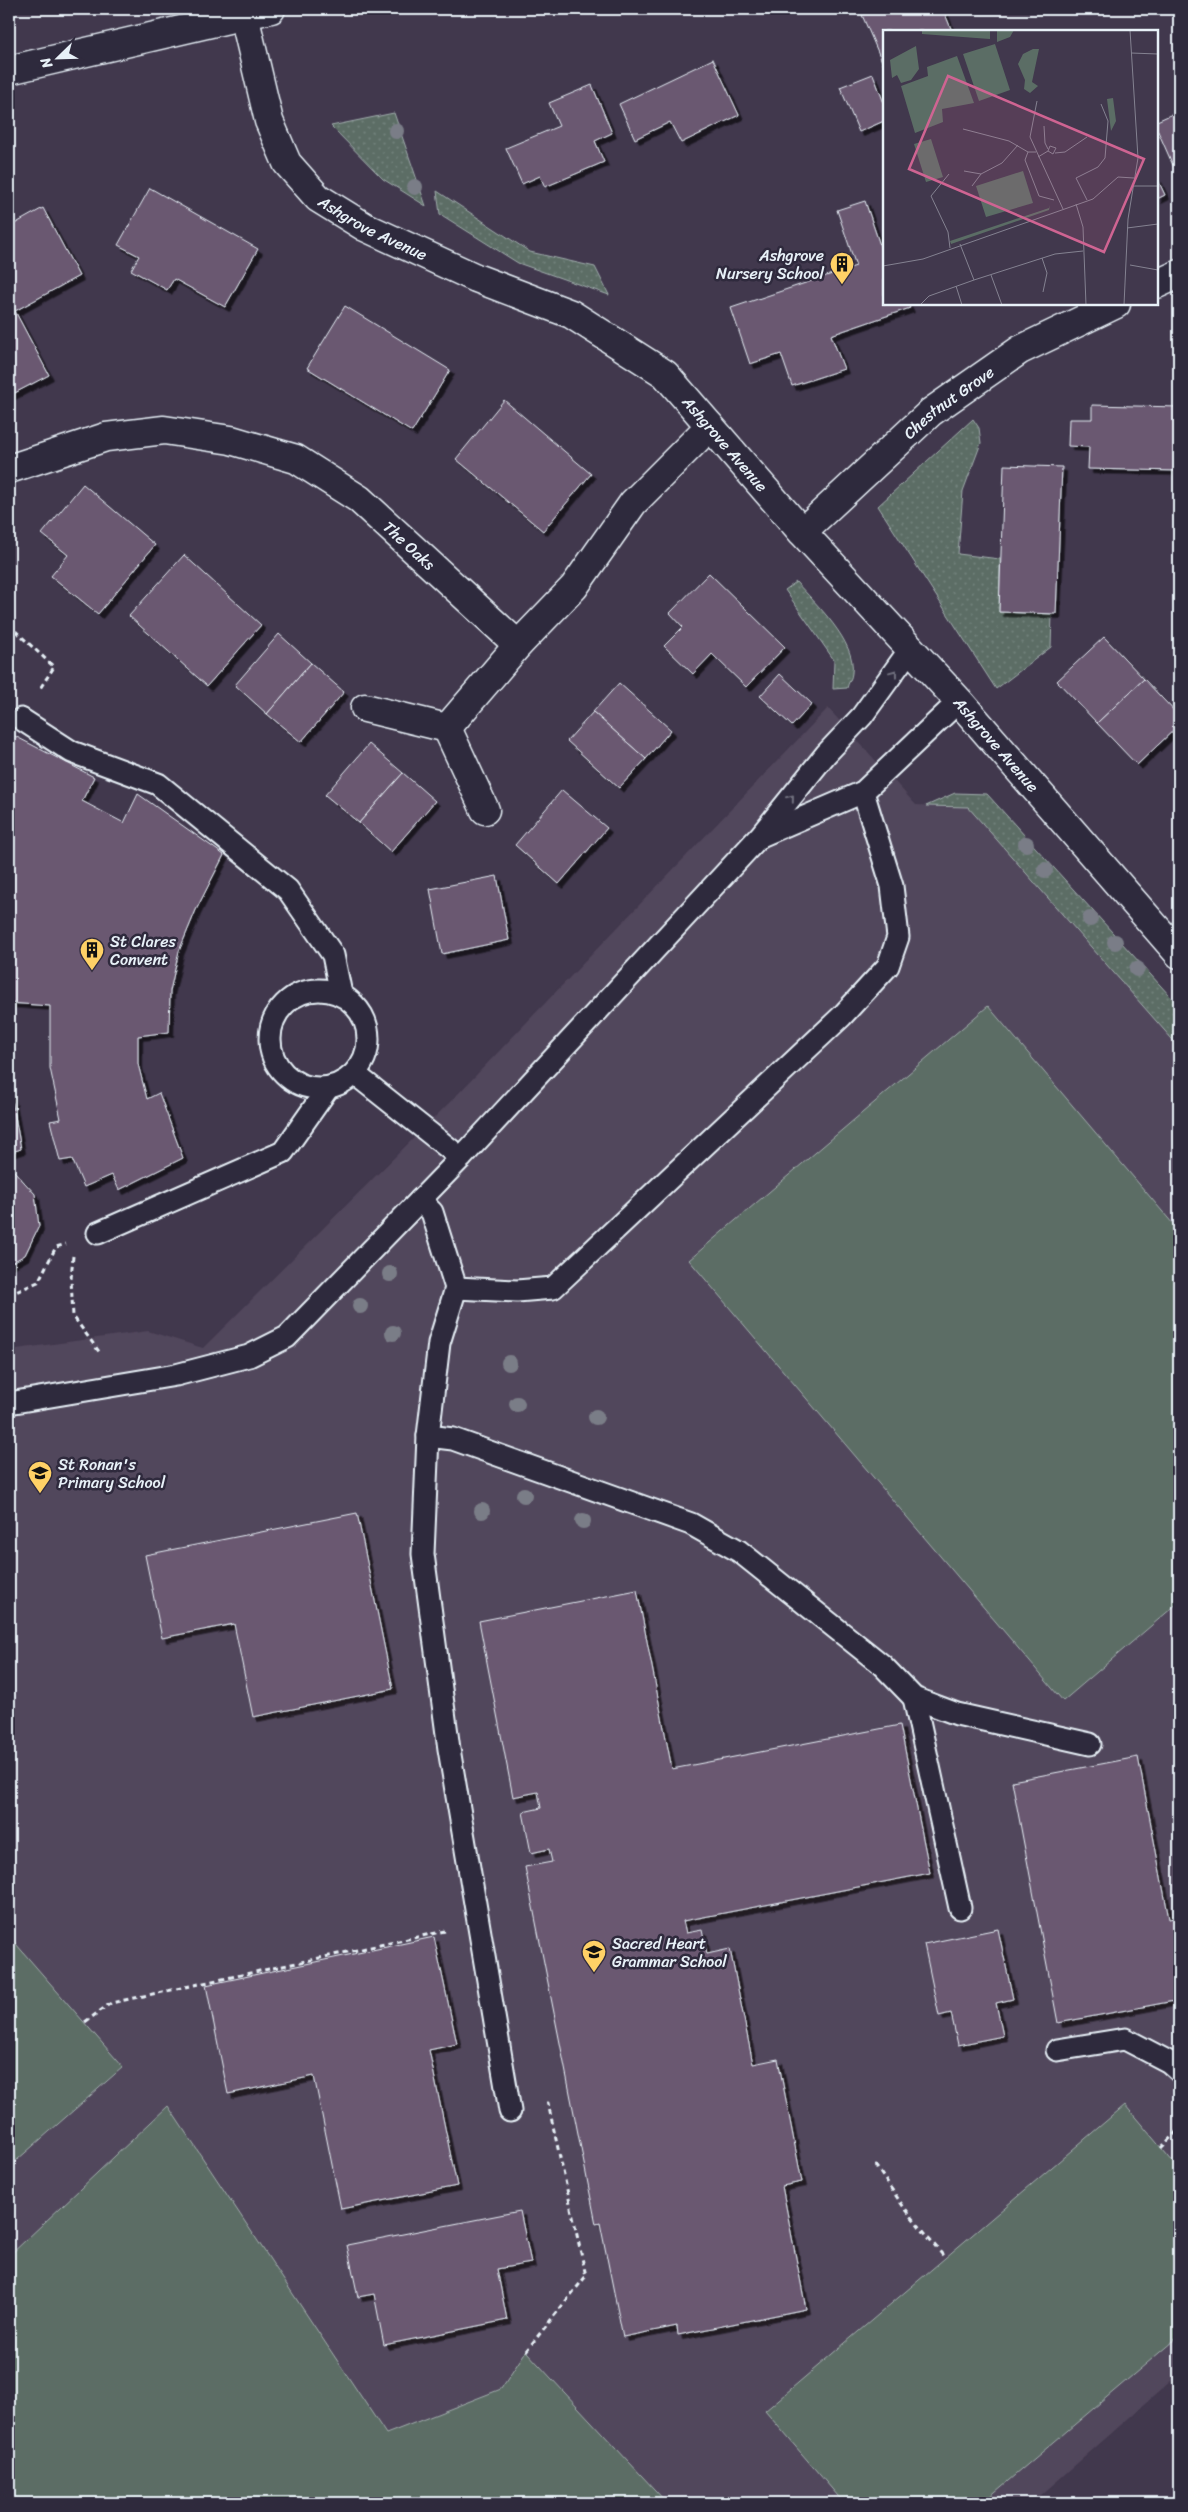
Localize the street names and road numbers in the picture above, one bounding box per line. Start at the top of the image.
street label: Ashgrove Avenue [312,187,432,269]
street label: Chestnut Grove [896,358,1001,447]
street label: Ashgrove Avenue [674,388,775,499]
street label: The Oaks [376,514,442,578]
street label: Ashgrove Avenue [945,689,1047,799]

